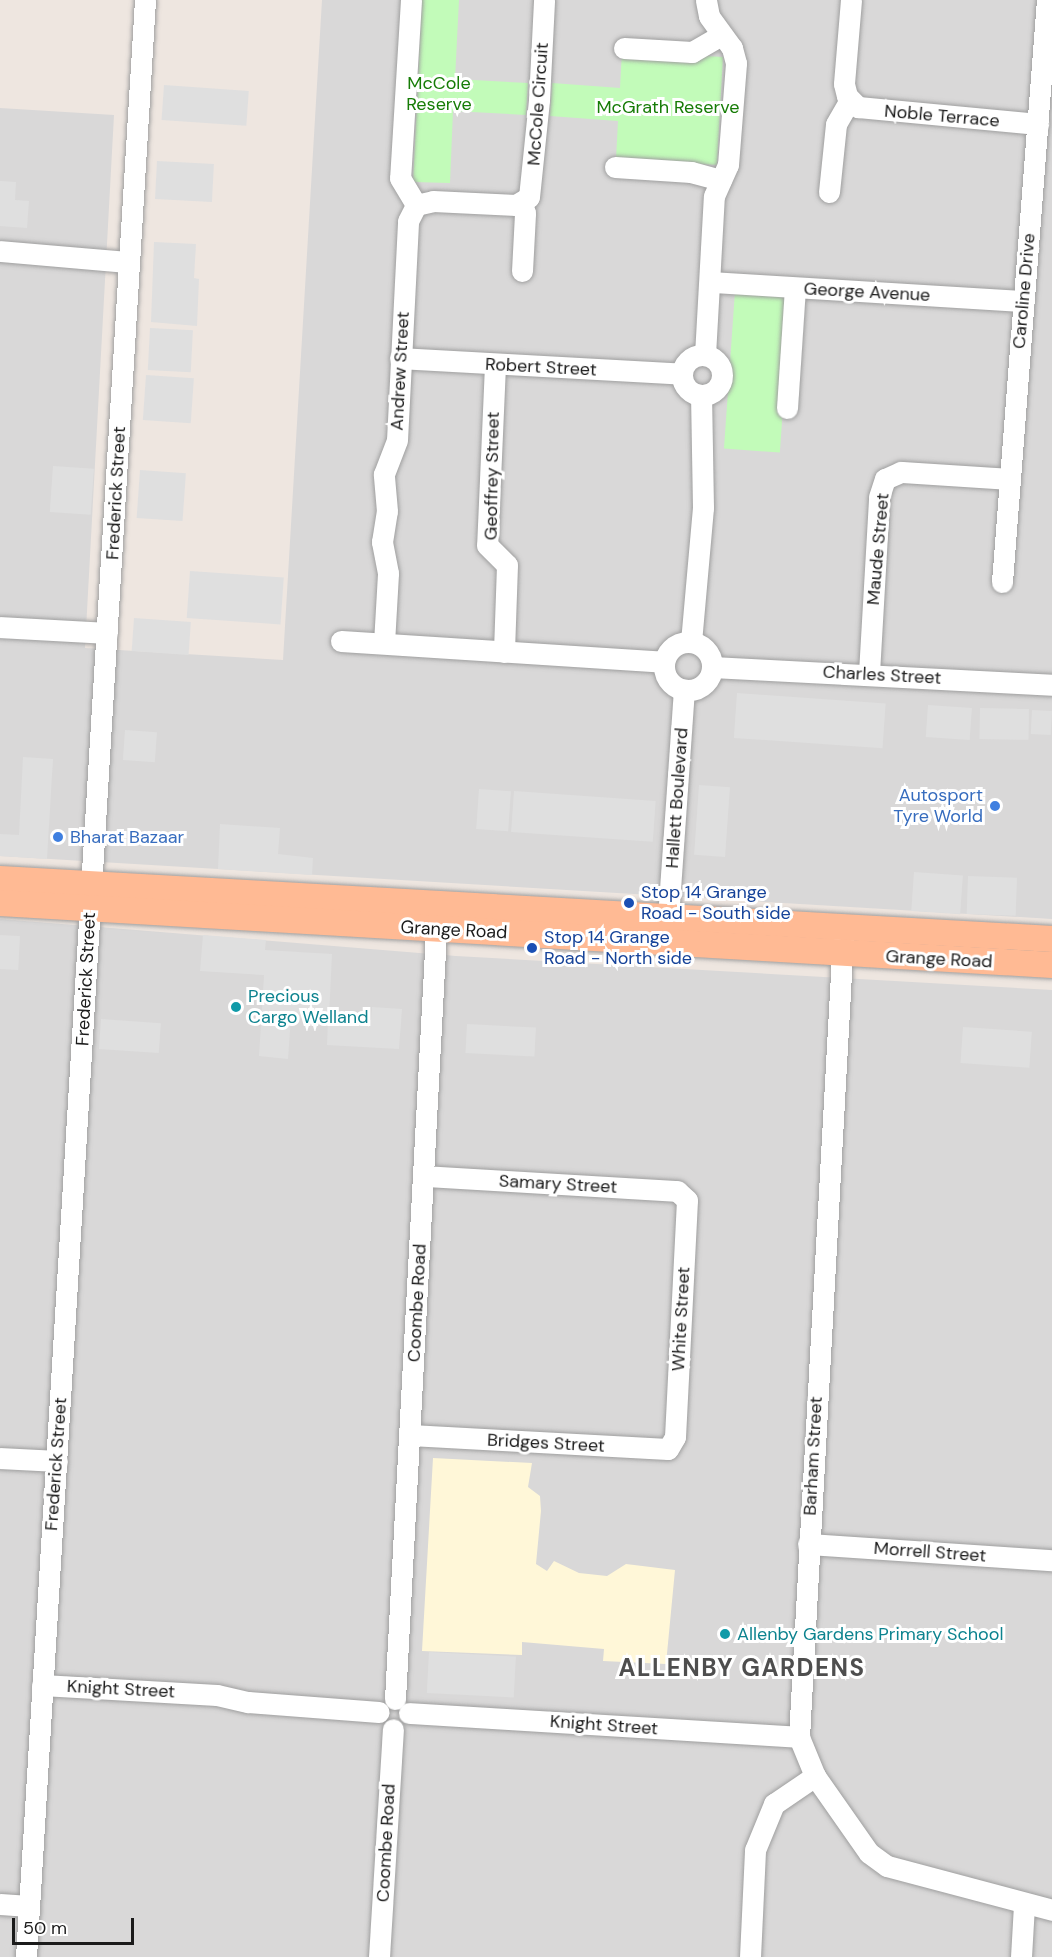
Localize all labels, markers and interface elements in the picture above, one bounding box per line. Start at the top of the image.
street label: McCole Circuit [523,42,553,166]
park label: McCole Reserve [406,73,472,116]
park label: McGrath Reserve [596,96,740,118]
street label: Noble Terrace [883,100,1001,132]
street label: Caroline Drive [1008,232,1040,350]
street label: George Avenue [803,278,931,306]
street label: Andrew Street [386,311,414,431]
street label: Robert Street [485,353,597,381]
street label: Geoffrey Street [480,411,504,541]
street label: Frederick Street [102,426,130,560]
street label: Maude Street [862,492,894,606]
street label: Charles Street [822,661,942,689]
street label: Hallett Boulevard [661,727,693,869]
place label: Autosport Tyre World [893,785,983,828]
marker: Autosport Tyre World [988,799,1002,813]
place label: Bharat Bazaar [70,826,184,848]
marker: Bharat Bazaar [51,830,65,844]
place label: Stop 14 Grange Road - South side [641,882,791,924]
marker: Stop 14 Grange Road - South side [622,896,636,910]
street label: Frederick Street [72,912,100,1046]
street label: Grange Road [400,916,508,944]
place label: Stop 14 Grange Road - North side [544,927,692,970]
marker: Stop 14 Grange Road - North side [525,941,539,955]
street label: Grange Road [885,945,993,973]
place label: Precious Cargo Welland [248,986,368,1028]
marker: Precious Cargo Welland [229,1000,243,1014]
street label: Samary Street [498,1170,618,1198]
street label: Coombe Road [403,1243,431,1363]
street label: White Street [667,1266,695,1372]
street label: Frederick Street [41,1396,71,1532]
street label: Barham Street [799,1396,827,1516]
street label: Bridges Street [487,1429,605,1457]
street label: Morrell Street [873,1537,987,1567]
place label: Allenby Gardens Primary School [737,1623,1003,1645]
marker: Allenby Gardens Primary School [718,1627,732,1641]
district label: ALLENBY GARDENS [618,1654,866,1682]
street label: Knight Street [66,1675,176,1703]
street label: Knight Street [549,1710,659,1740]
street label: Coombe Road [372,1783,400,1903]
scale bar [15,1906,136,1944]
text: 50 m [23,1916,67,1940]

